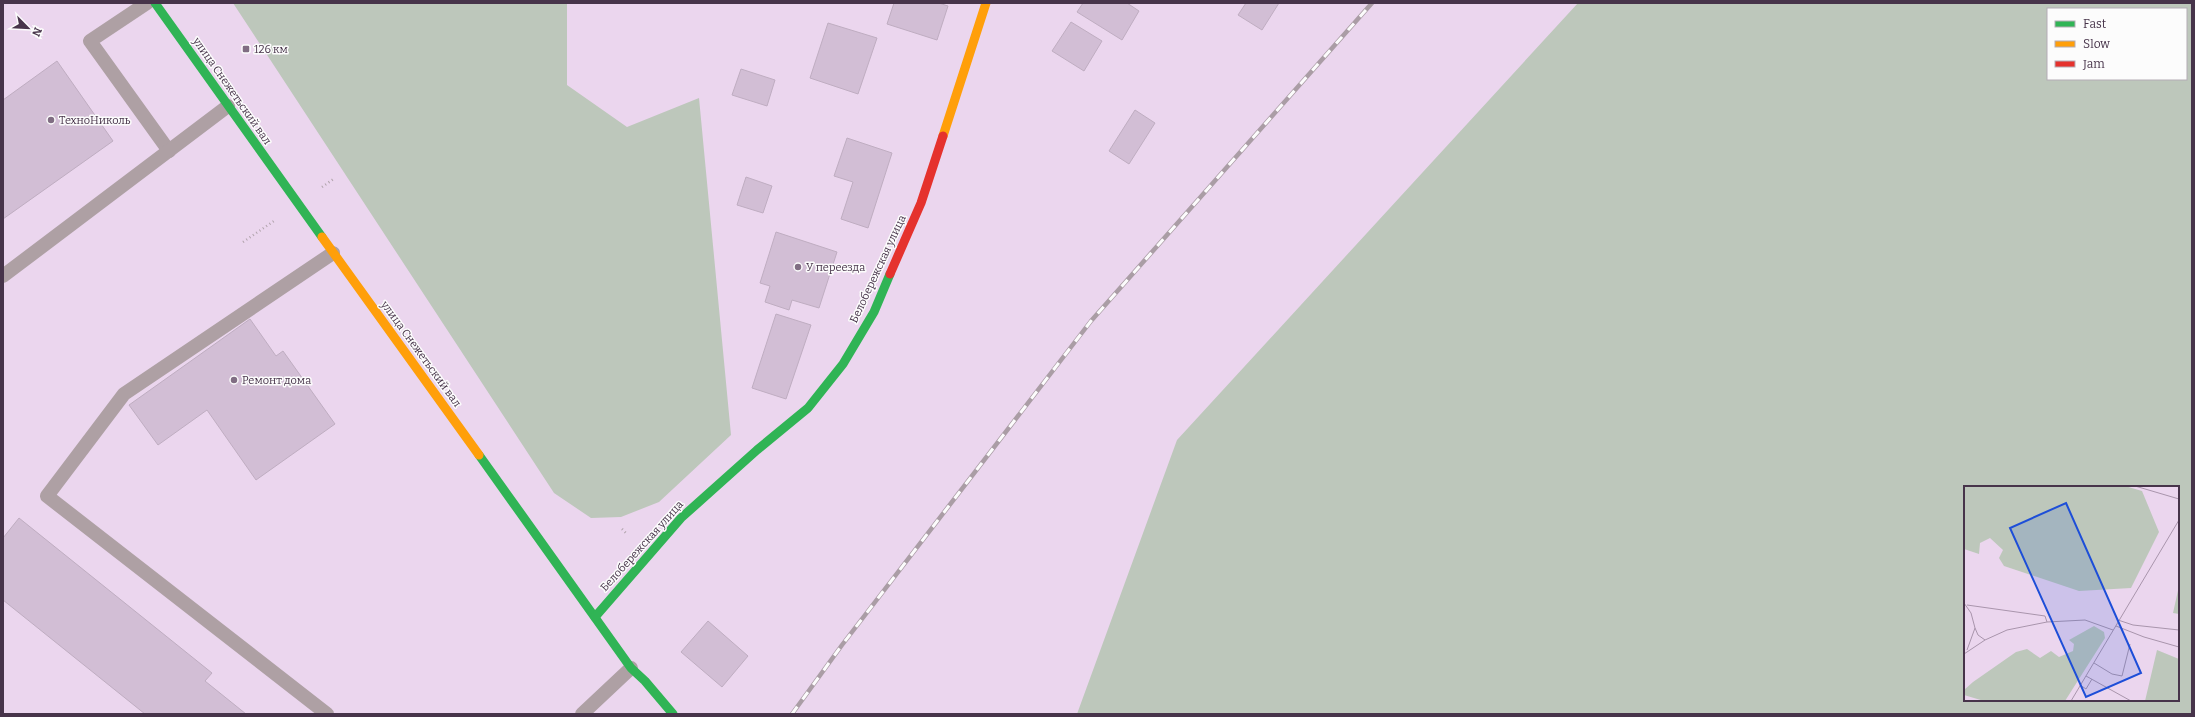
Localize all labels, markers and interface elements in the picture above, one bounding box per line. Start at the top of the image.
north arrow [8,8,48,48]
legend [2047,8,2187,80]
text: Fast [2083,17,2107,31]
text: N [29,25,44,39]
street label: улица Снежетьский вал [189,34,274,147]
text: Slow [2083,37,2110,51]
place label: 126 км [254,43,288,56]
marker: 126 км [241,44,251,54]
text: Jam [2082,57,2105,71]
place label: ТехноНиколь [59,114,131,127]
marker: ТехноНиколь [46,115,56,125]
street label: Белобережская улица [847,213,909,325]
place label: У переезда [806,261,865,274]
marker: У переезда [793,262,803,272]
street label: улица Снежетьский вал [378,298,464,410]
place label: Ремонт дома [242,374,311,387]
marker: Ремонт дома [229,375,239,385]
inset map [1964,486,2179,701]
street label: Белобережская улица [598,498,686,594]

